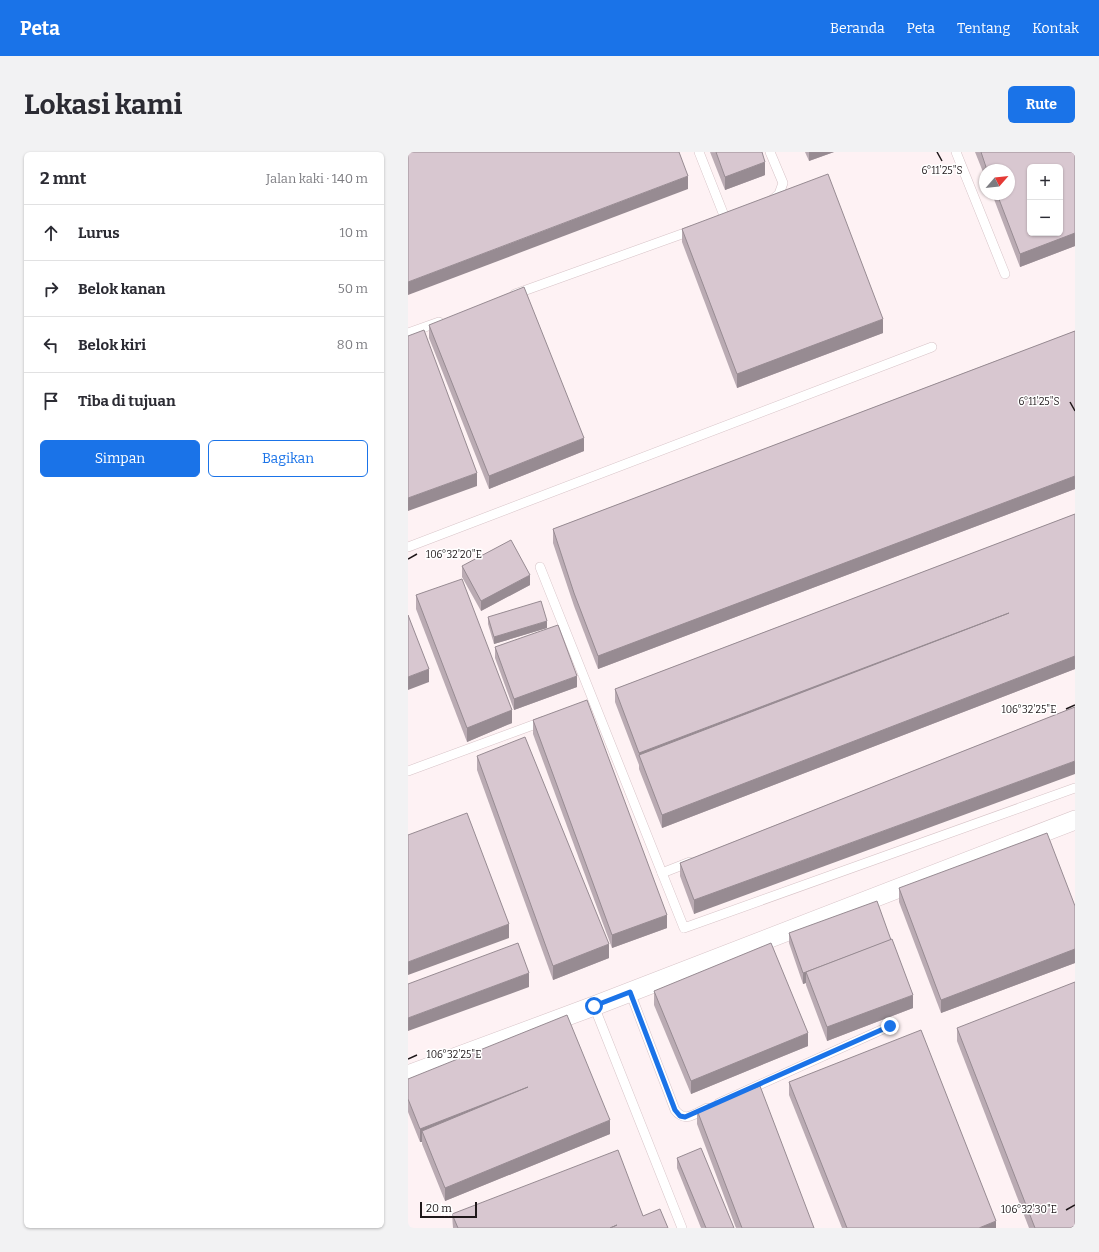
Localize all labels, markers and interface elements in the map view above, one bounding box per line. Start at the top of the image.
text: Peta [20,17,60,40]
text: Beranda [830,20,885,37]
text: Peta [907,20,935,37]
text: Tentang [957,20,1010,37]
text: Kontak [1032,20,1079,37]
button: Rute [1008,86,1075,123]
text: Lokasi kami [24,88,182,121]
north arrow [979,164,1015,200]
map controls [1027,164,1063,236]
button: + [1027,164,1063,200]
text: 6°11'25"S [921,165,963,177]
text: 2 mnt [40,168,87,189]
text: Jalan kaki · 140 m [266,171,368,186]
button: − [1027,200,1063,236]
icon: ahead [40,222,62,244]
text: Lurus [78,224,120,242]
text: 10 m [339,225,368,240]
icon: right [40,278,62,300]
text: Belok kanan [78,280,166,298]
text: 50 m [338,281,368,296]
icon: left [40,334,62,356]
text: Belok kiri [78,336,146,354]
text: 80 m [337,337,368,352]
icon: arrive [40,390,62,412]
text: Tiba di tujuan [78,392,176,410]
text: 6°11'25"S [1018,396,1060,408]
button: Simpan [40,440,200,477]
button: Bagikan [208,440,368,477]
text: 106°32'20"E [426,549,482,561]
text: 106°32'25"E [1002,704,1056,716]
route start [585,997,603,1015]
route end [881,1017,899,1035]
text: 106°32'25"E [427,1049,481,1061]
scale bar [420,1200,477,1219]
text: 20 m [426,1202,452,1215]
text: 106°32'30"E [1001,1204,1057,1216]

